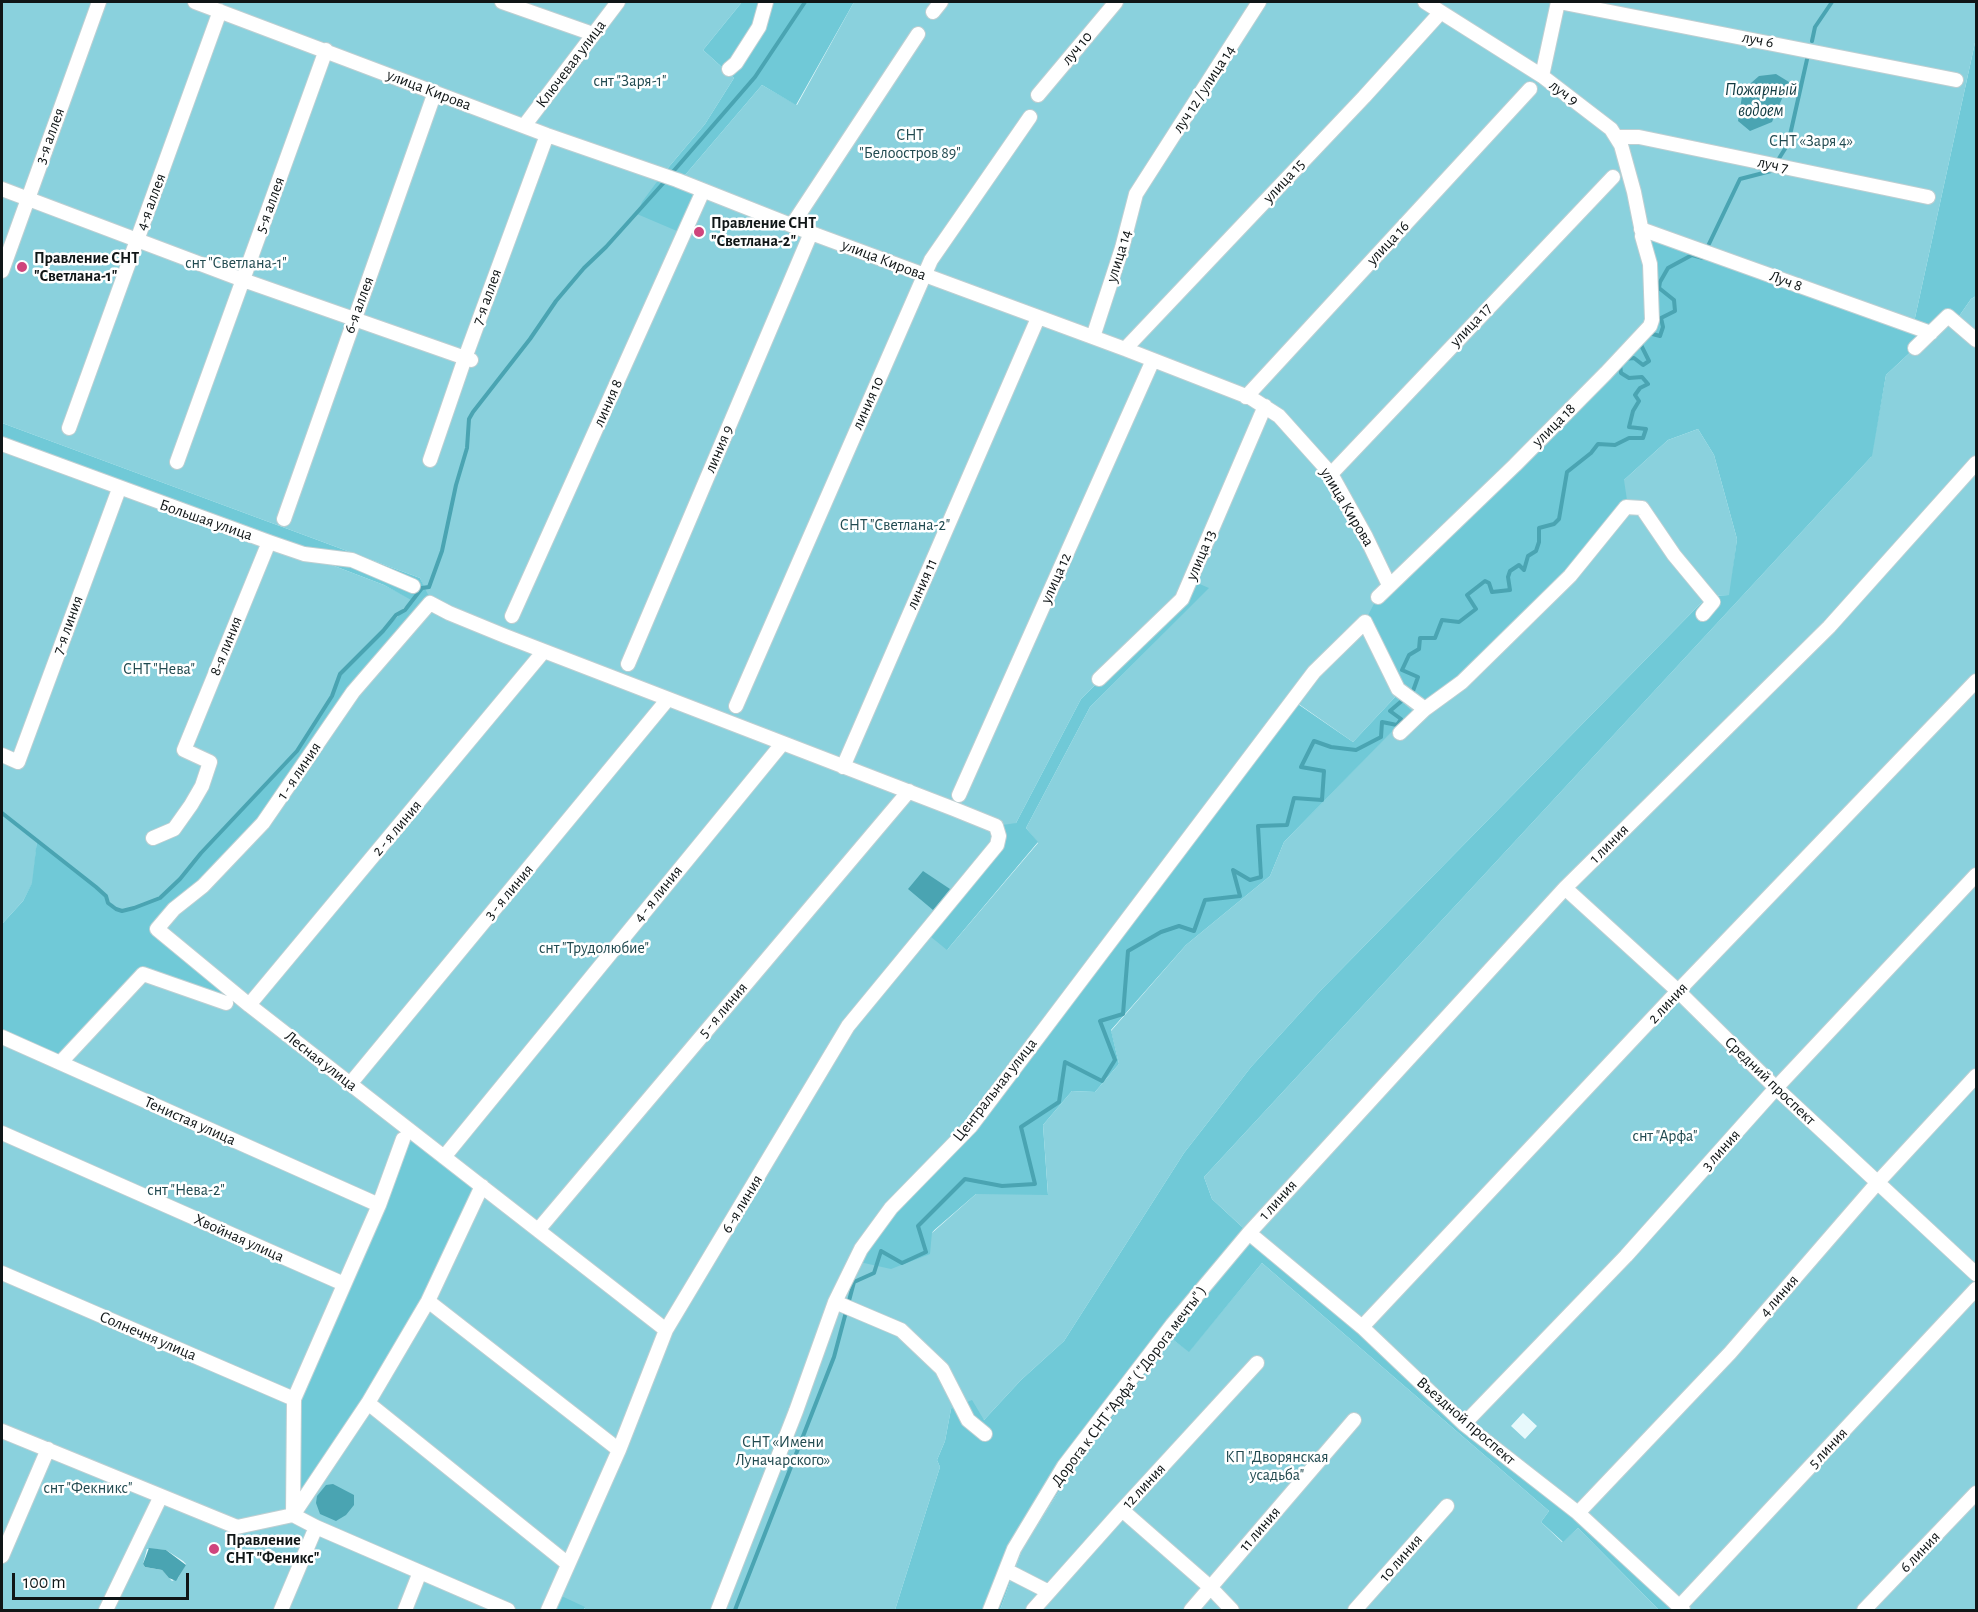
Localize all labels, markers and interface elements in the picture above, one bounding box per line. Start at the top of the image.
street label: Ключевая улица [532,16,610,112]
street label: луч 10 [1057,27,1097,69]
street label: луч 6 [1741,28,1775,52]
street label: луч 12 / улица 14 [1169,42,1239,136]
street label: улица Кирова [384,65,474,115]
park label: снт "Заря-1" [593,71,667,91]
street label: луч 9 [1546,76,1582,110]
water label: Пожарный водоем [1725,79,1797,122]
street label: 3-я аллея [31,105,69,167]
park label: СНТ "Белоостров 89" [859,125,961,163]
park label: СНТ «Заря 4» [1769,131,1853,151]
street label: луч 7 [1756,152,1790,178]
street label: улица 15 [1259,155,1309,207]
street label: 4-я аллея [132,171,170,233]
street label: 5-я аллея [251,174,289,236]
place label: Правление СНТ "Светлана-2" [711,213,816,251]
street label: улица 16 [1363,217,1413,269]
marker: Правление СНТ "Светлана-2" [692,225,706,239]
street label: улица 14 [1102,227,1136,285]
street label: улица Кирова [839,235,929,285]
place label: Правление СНТ "Светлана-1" [34,248,139,286]
park label: снт "Светлана-1" [185,253,287,273]
marker: Правление СНТ "Светлана-1" [15,260,29,274]
street label: 7-я аллея [468,266,506,328]
street label: Луч 8 [1767,266,1805,296]
street label: 6-я аллея [340,274,378,336]
street label: улица 17 [1446,299,1496,351]
street label: линия 10 [848,373,888,433]
street label: линия 8 [589,376,627,430]
street label: улица 18 [1528,399,1580,451]
street label: линия 9 [700,422,738,476]
street label: улица Кирова [1316,464,1378,550]
street label: Большая улица [157,495,255,545]
park label: СНТ "Светлана-2" [840,515,950,535]
street label: улица 13 [1182,527,1220,583]
street label: улица 12 [1036,550,1076,606]
street label: линия 11 [902,556,942,612]
street label: 7-я линия [48,593,88,657]
street label: 8-я линия [205,614,247,678]
park label: СНТ "Нева" [123,659,195,679]
street label: 1 - я линия [273,739,325,803]
street label: 2 - я линия [368,796,426,860]
street label: 1 линия [1585,820,1633,868]
street label: 3 - я линия [480,860,538,924]
street label: 4 - я линия [629,862,687,926]
park label: снт "Трудолюбие" [539,938,649,958]
street label: 5 - я линия [694,978,752,1042]
street label: 2 линия [1644,978,1692,1028]
street label: Лесная улица [281,1027,361,1095]
street label: Средний проспект [1720,1033,1820,1129]
street label: Центральная улица [949,1034,1041,1146]
street label: Тенистая улица [141,1092,239,1150]
street label: 3 линия [1697,1125,1745,1175]
park label: снт "Арфа" [1633,1126,1697,1146]
street label: 6 -я линия [717,1171,767,1237]
street label: 1 линия [1255,1176,1301,1224]
park label: снт "Нева-2" [147,1180,225,1200]
street label: Хвойная улица [191,1210,287,1266]
street label: 4 линия [1755,1271,1803,1321]
street label: Дорога к СНТ "Арфа" ( "Дорога мечты" ) [1047,1282,1211,1490]
street label: Солнечня улица [97,1307,199,1365]
street label: Въездной проспект [1413,1373,1519,1469]
street label: 5 линия [1804,1423,1852,1473]
park label: СНТ «Имени Луначарского» [736,1432,830,1470]
park label: КП "Дворянская усадьба" [1225,1447,1329,1485]
street label: 12 линия [1118,1459,1170,1513]
park label: снт "Фекникс" [44,1478,132,1498]
street label: 11 линия [1235,1503,1285,1555]
street label: 6 линия [1896,1527,1944,1577]
place label: Правление СНТ "Феникс" [226,1530,319,1568]
street label: 10 линия [1375,1530,1427,1586]
marker: Правление СНТ "Феникс" [207,1542,221,1556]
scale bar [15,1561,192,1599]
text: 100 m [23,1574,66,1592]

